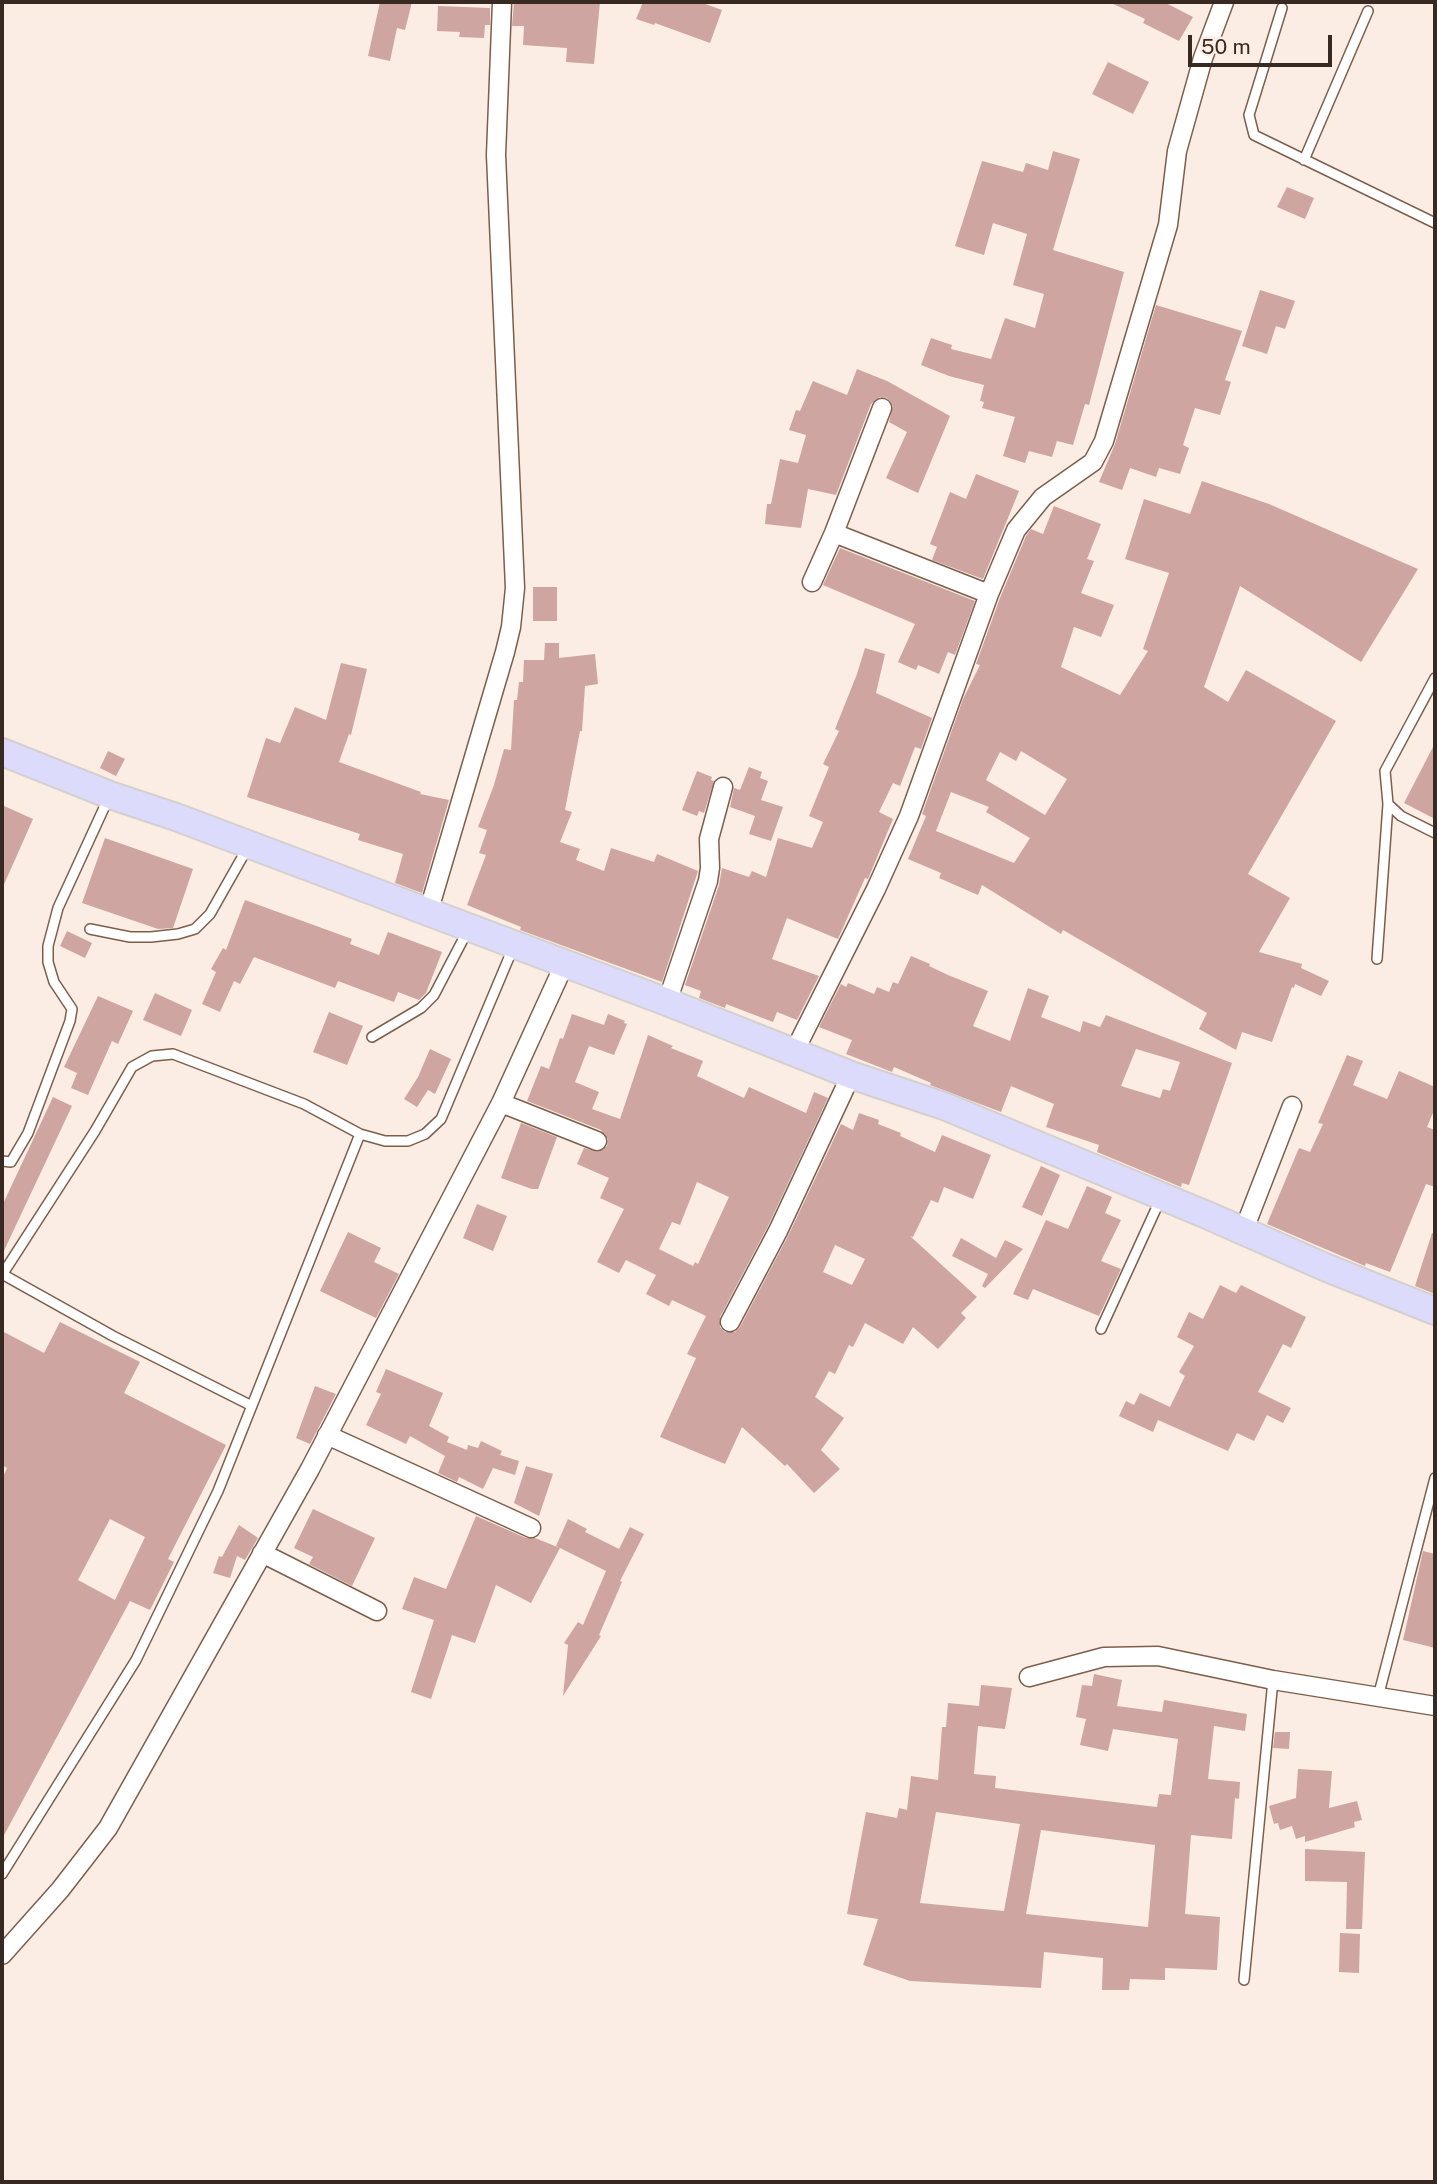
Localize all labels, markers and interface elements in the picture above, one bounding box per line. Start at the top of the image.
scale bar [1192,21,1336,65]
text: 50 m [1201,34,1251,59]

